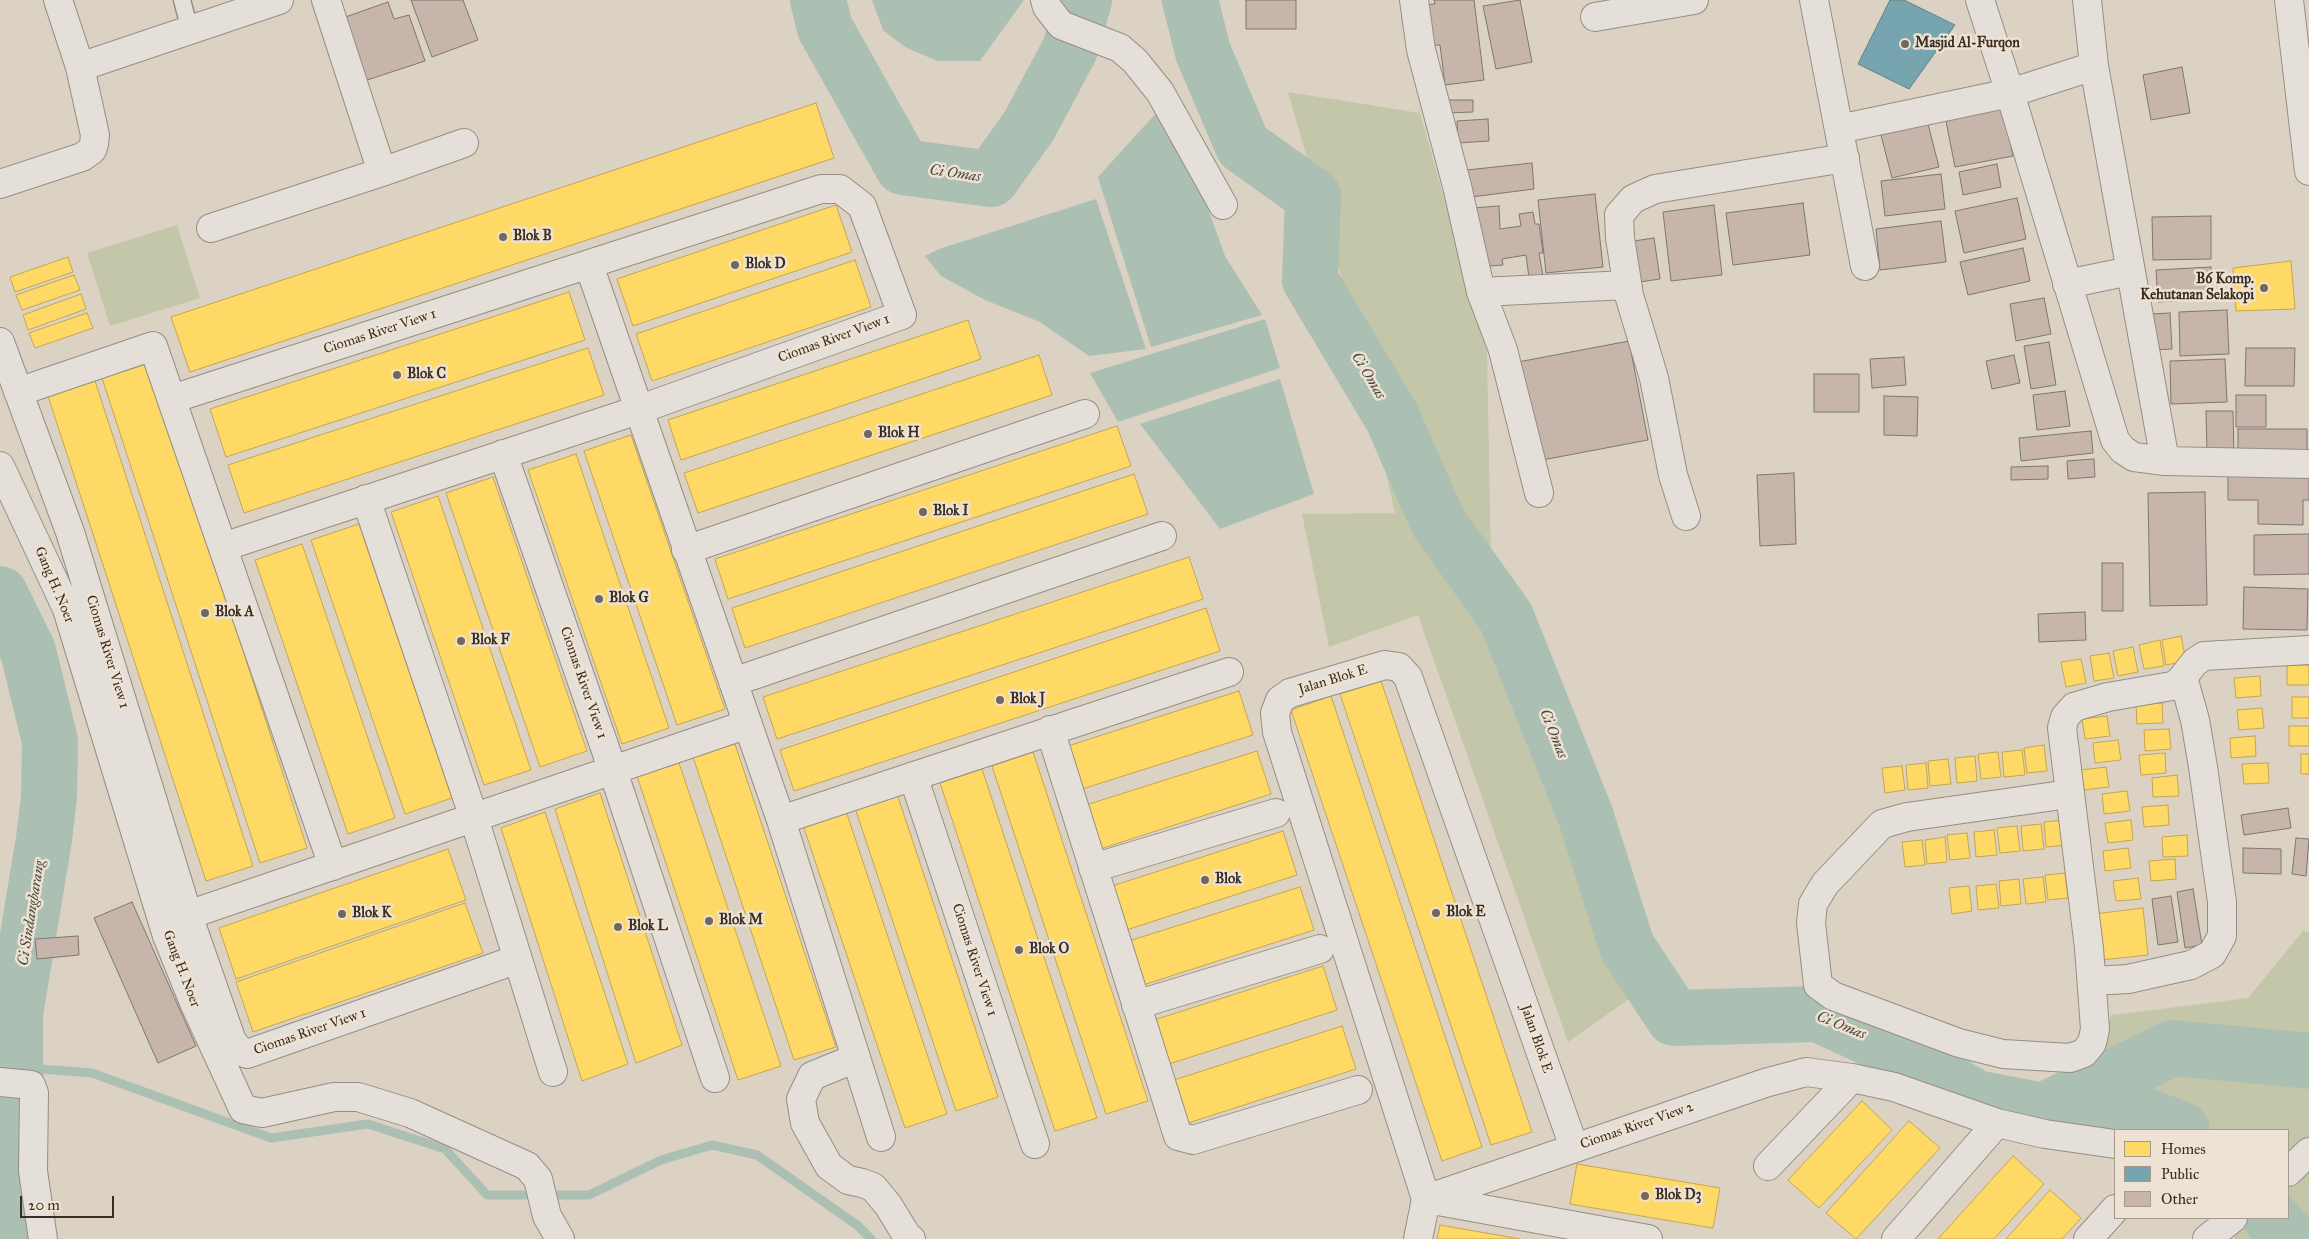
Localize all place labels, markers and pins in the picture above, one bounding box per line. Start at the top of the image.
place label: Masjid Al-Furqon [1915,36,2020,52]
marker: Masjid Al-Furqon [1899,38,1911,50]
place label: Blok B [513,229,552,245]
marker: Blok B [497,231,509,243]
place label: Blok D [745,257,786,273]
marker: Blok D [729,259,741,271]
place label: B6 Komp. Kehutanan Selakopi [2140,272,2254,304]
marker: B6 Komp. Kehutanan Selakopi [2258,282,2270,294]
place label: Blok C [407,367,446,383]
marker: Blok C [391,369,403,381]
place label: Blok H [878,426,920,442]
marker: Blok H [862,428,874,440]
place label: Blok I [933,504,969,520]
marker: Blok I [917,506,929,518]
place label: Blok G [609,591,649,607]
marker: Blok G [593,593,605,605]
place label: Blok A [215,605,254,621]
marker: Blok A [199,607,211,619]
place label: Blok F [471,633,510,649]
marker: Blok F [455,635,467,647]
place label: Blok J [1010,692,1045,708]
marker: Blok J [994,694,1006,706]
place label: Blok [1215,872,1242,888]
marker: Blok [1199,874,1211,886]
place label: Blok E [1446,905,1486,921]
place label: Blok K [352,906,392,922]
marker: Blok E [1430,907,1442,919]
marker: Blok K [336,908,348,920]
place label: Blok M [719,913,763,929]
marker: Blok M [703,915,715,927]
place label: Blok L [628,919,668,935]
marker: Blok L [612,921,624,933]
place label: Blok O [1029,942,1069,958]
marker: Blok O [1013,944,1025,956]
place label: Blok D3 [1655,1188,1701,1204]
marker: Blok D3 [1639,1190,1651,1202]

